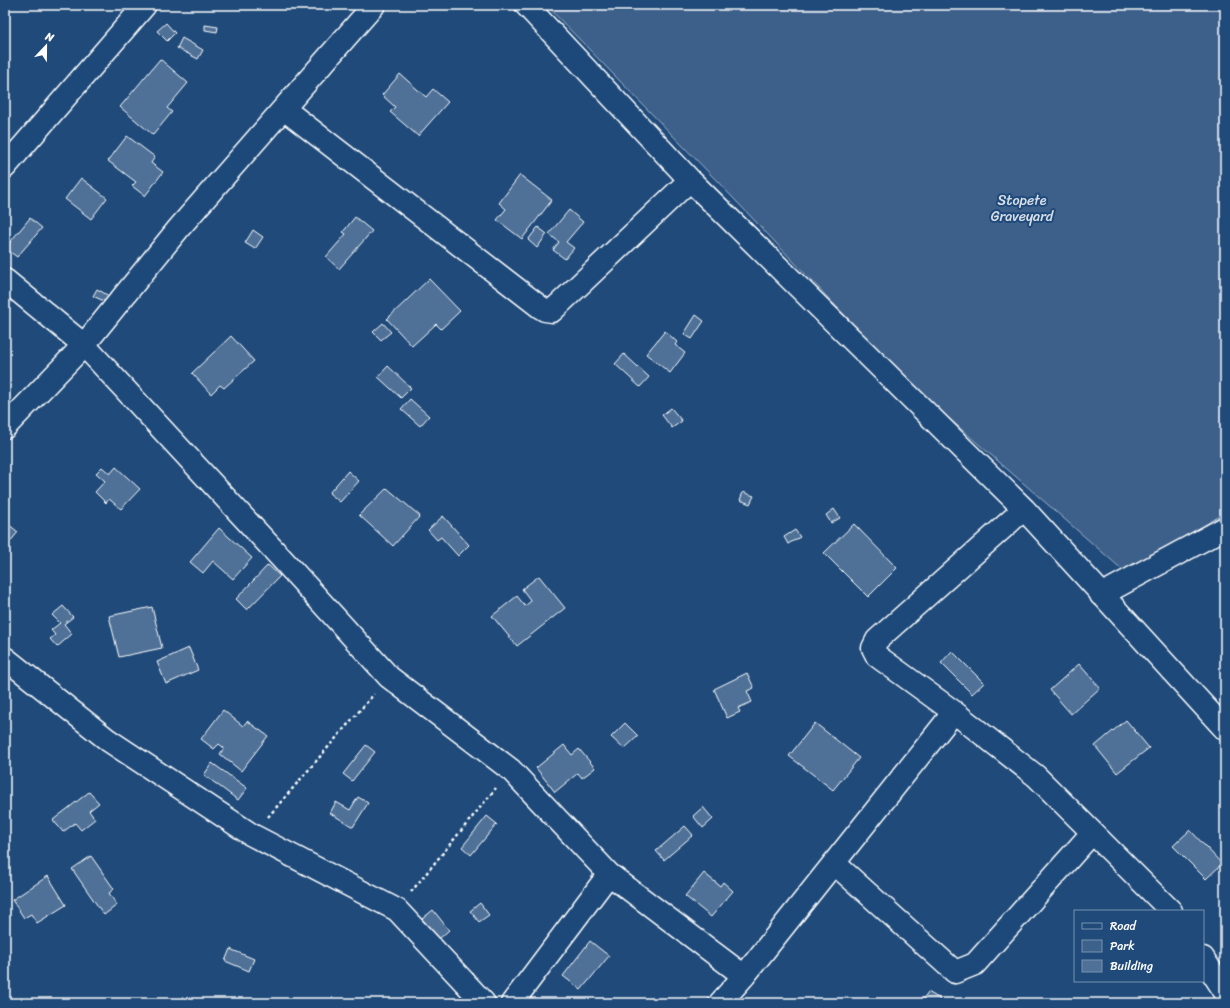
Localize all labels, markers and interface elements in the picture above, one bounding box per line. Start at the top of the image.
north arrow [26,26,66,66]
text: N [42,27,57,48]
park label: Stopete Graveyard [991,188,1055,229]
legend [1074,910,1204,982]
text: Road [1110,915,1137,937]
text: Park [1110,935,1135,957]
text: Building [1110,955,1153,977]

